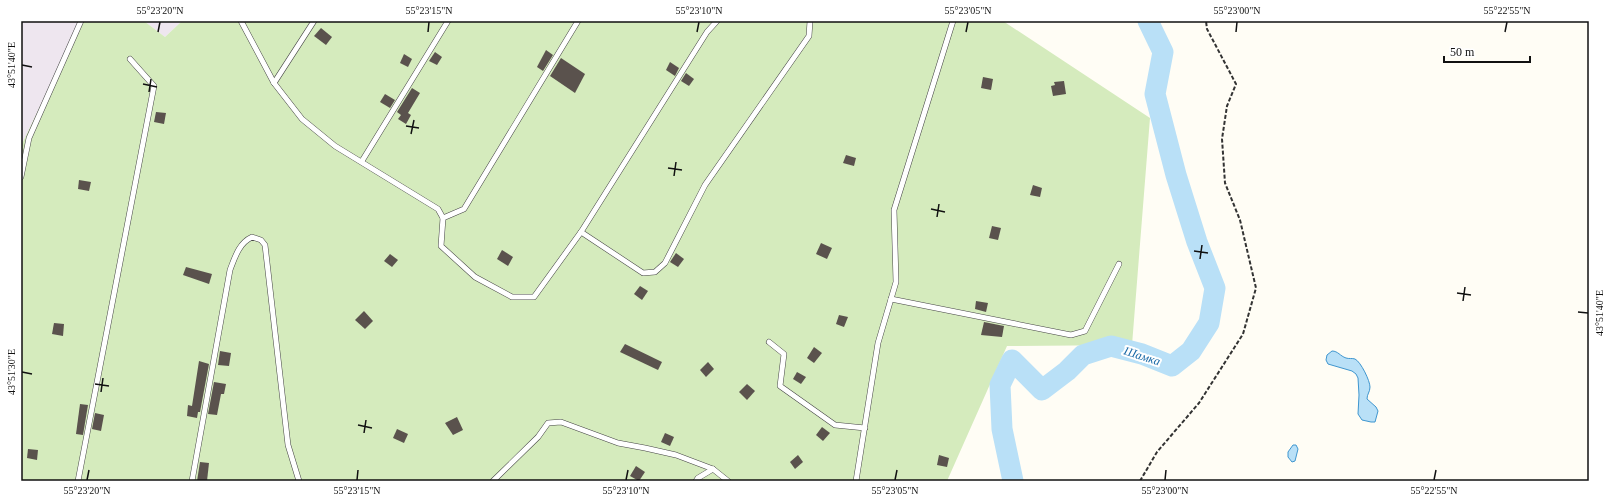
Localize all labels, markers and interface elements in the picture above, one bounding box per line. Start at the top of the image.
text: 55°23'20"N [136,5,184,16]
text: 55°23'15"N [405,5,453,16]
text: 55°23'10"N [675,5,723,16]
text: 55°23'05"N [944,5,992,16]
text: 55°23'00"N [1213,5,1261,16]
text: 55°22'55"N [1483,5,1531,16]
scale bar [1444,38,1530,64]
text: 43°51'40"E [6,42,17,88]
text: 50 m [1450,45,1475,59]
text: 43°51'40"E [1594,290,1605,336]
water label: Шамка [1121,343,1162,368]
text: 43°51'30"E [6,349,17,395]
text: 55°23'20"N [63,485,111,496]
text: 55°23'15"N [333,485,381,496]
text: 55°23'10"N [602,485,650,496]
text: 55°23'05"N [871,485,919,496]
text: 55°23'00"N [1141,485,1189,496]
text: 55°22'55"N [1410,485,1458,496]

